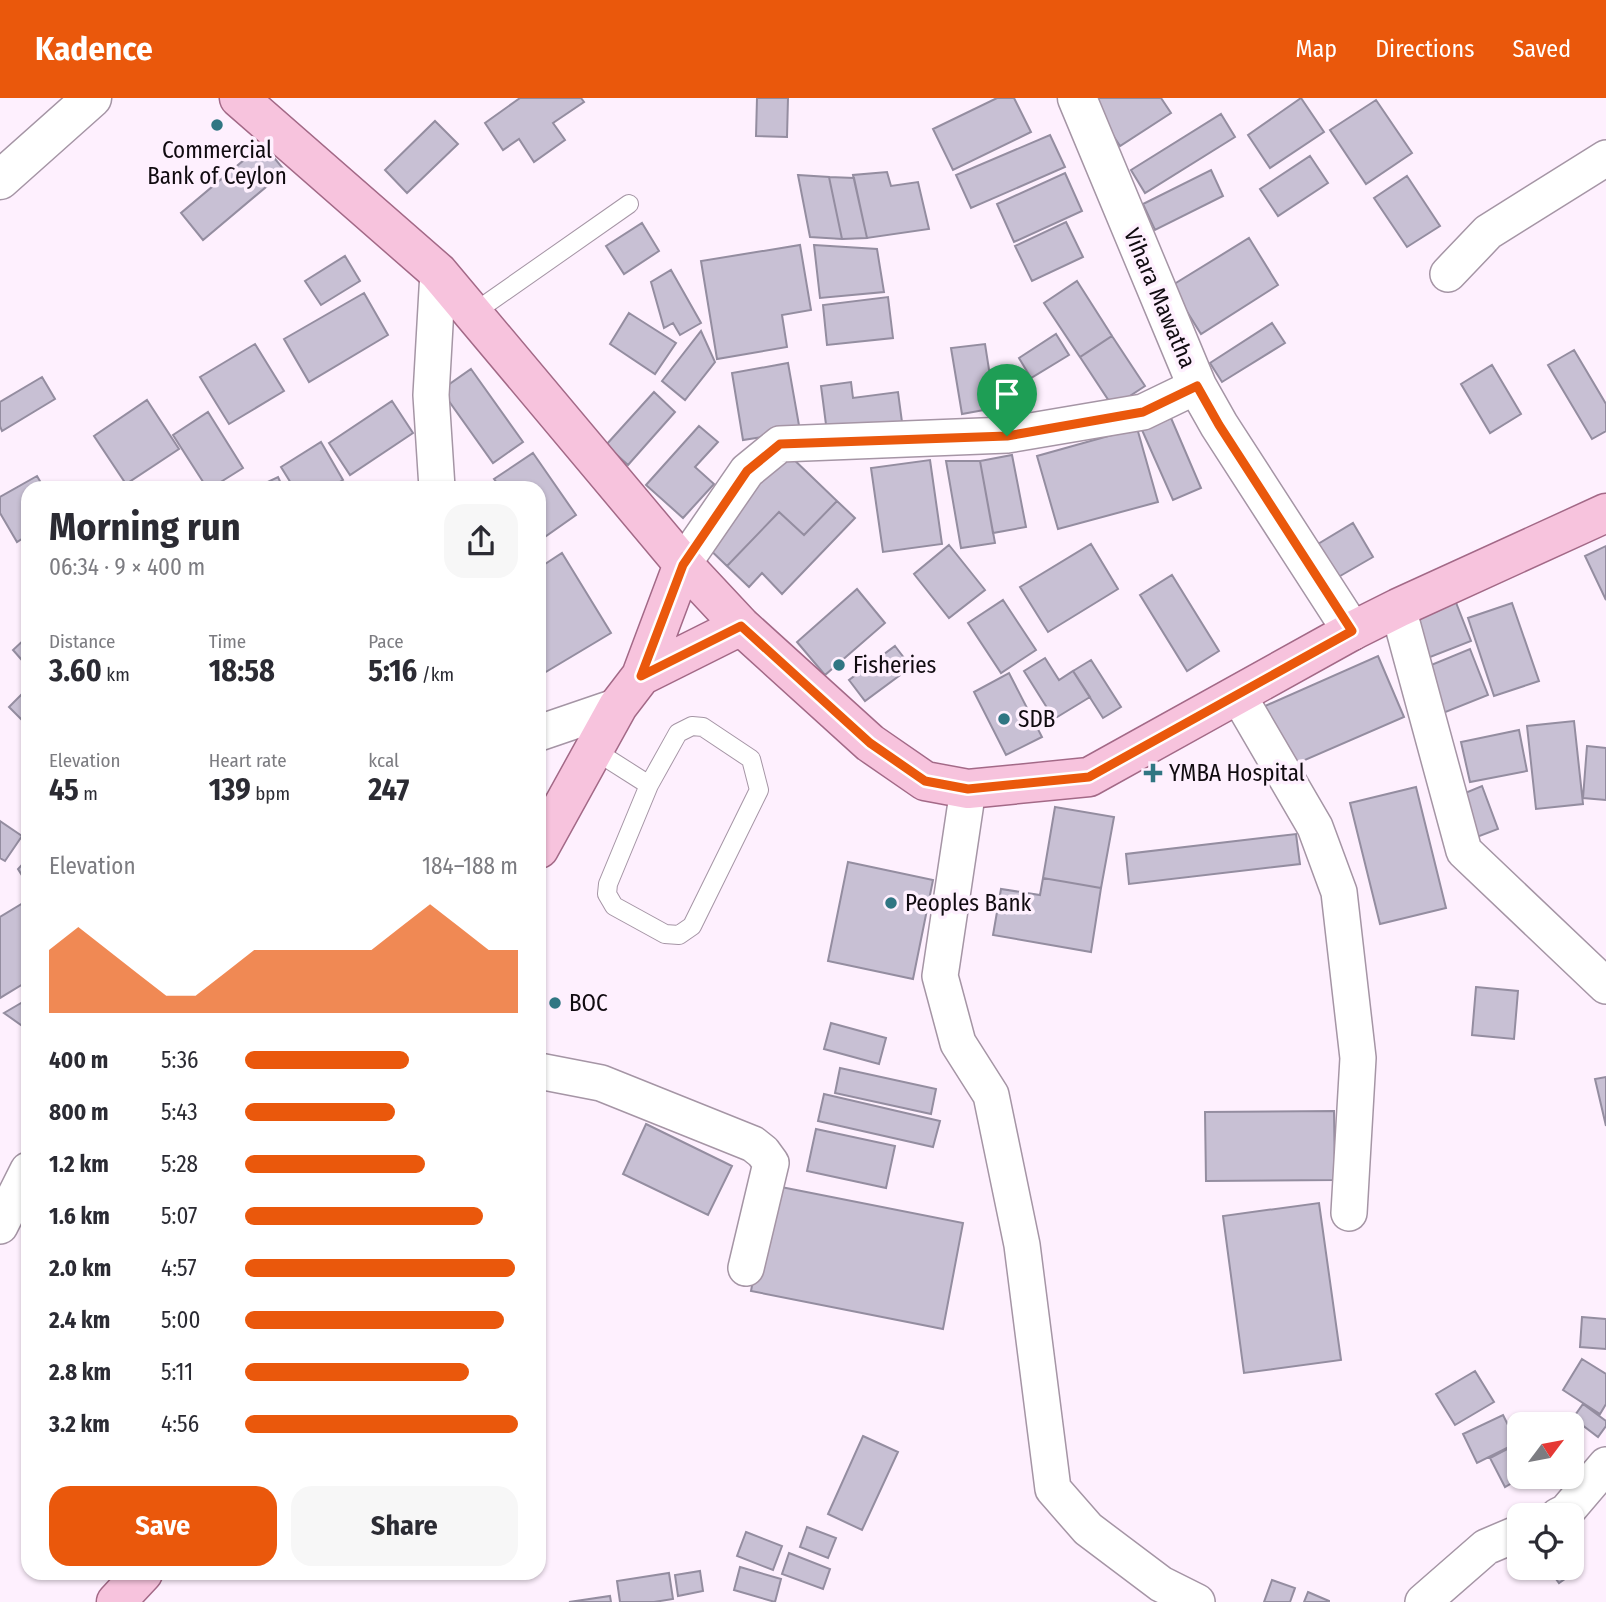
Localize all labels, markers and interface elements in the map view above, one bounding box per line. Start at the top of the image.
text: Kadence [35,29,153,69]
text: Map [1296,35,1337,63]
text: Directions [1375,35,1474,63]
text: Saved [1512,35,1571,63]
marker: Commercial Bank of Ceylon [209,117,225,133]
place label: Commercial Bank of Ceylon [147,136,287,190]
street label: Vihara Mawatha [1118,224,1202,372]
pin [977,364,1037,436]
icon: arrive [988,375,1026,413]
text: Morning run [49,504,241,550]
button: share [444,504,518,578]
text: 06:34 · 9 × 400 m [49,553,205,581]
text: Distance [49,630,116,653]
text: Time [209,630,246,653]
text: Pace [368,630,404,653]
place label: Fisheries [853,651,937,679]
text: 3.60 [49,653,102,689]
text: 18:58 [209,653,275,689]
text: 5:16 [368,653,417,689]
marker: Fisheries [831,657,847,673]
text: km [102,663,130,686]
text: /km [417,663,454,686]
place label: SDB [1018,705,1055,733]
marker: SDB [996,711,1012,727]
text: Elevation [49,749,121,772]
text: Heart rate [209,749,287,772]
text: kcal [368,749,399,772]
place label: YMBA Hospital [1169,759,1305,787]
marker: YMBA Hospital [1143,763,1163,783]
text: 45 [49,772,79,808]
text: 139 [209,772,251,808]
text: 247 [368,772,409,808]
text: m [79,782,98,805]
text: bpm [251,782,290,805]
text: Elevation [49,852,136,880]
text: 184–188 m [422,852,518,880]
place label: Peoples Bank [905,889,1032,917]
marker: Peoples Bank [883,895,899,911]
place label: BOC [569,989,608,1017]
marker: BOC [547,995,563,1011]
text: 400 m [49,1046,108,1074]
text: 5:36 [161,1046,198,1074]
text: 800 m [49,1098,109,1126]
text: 5:43 [161,1098,198,1126]
text: 1.2 km [49,1150,109,1178]
text: 5:28 [161,1150,198,1178]
text: 1.6 km [49,1202,110,1230]
text: 5:07 [161,1202,197,1230]
text: 2.0 km [49,1254,111,1282]
text: 4:57 [161,1254,197,1282]
text: 2.4 km [49,1306,110,1334]
text: 5:00 [161,1306,200,1334]
text: 2.8 km [49,1358,111,1386]
text: 5:11 [161,1358,193,1386]
text: 3.2 km [49,1410,110,1438]
text: 4:56 [161,1410,199,1438]
north arrow [1507,1412,1584,1489]
map controls [1507,1412,1584,1580]
button: Save [49,1486,277,1566]
button: Share [291,1486,518,1566]
button: locate [1507,1503,1584,1580]

